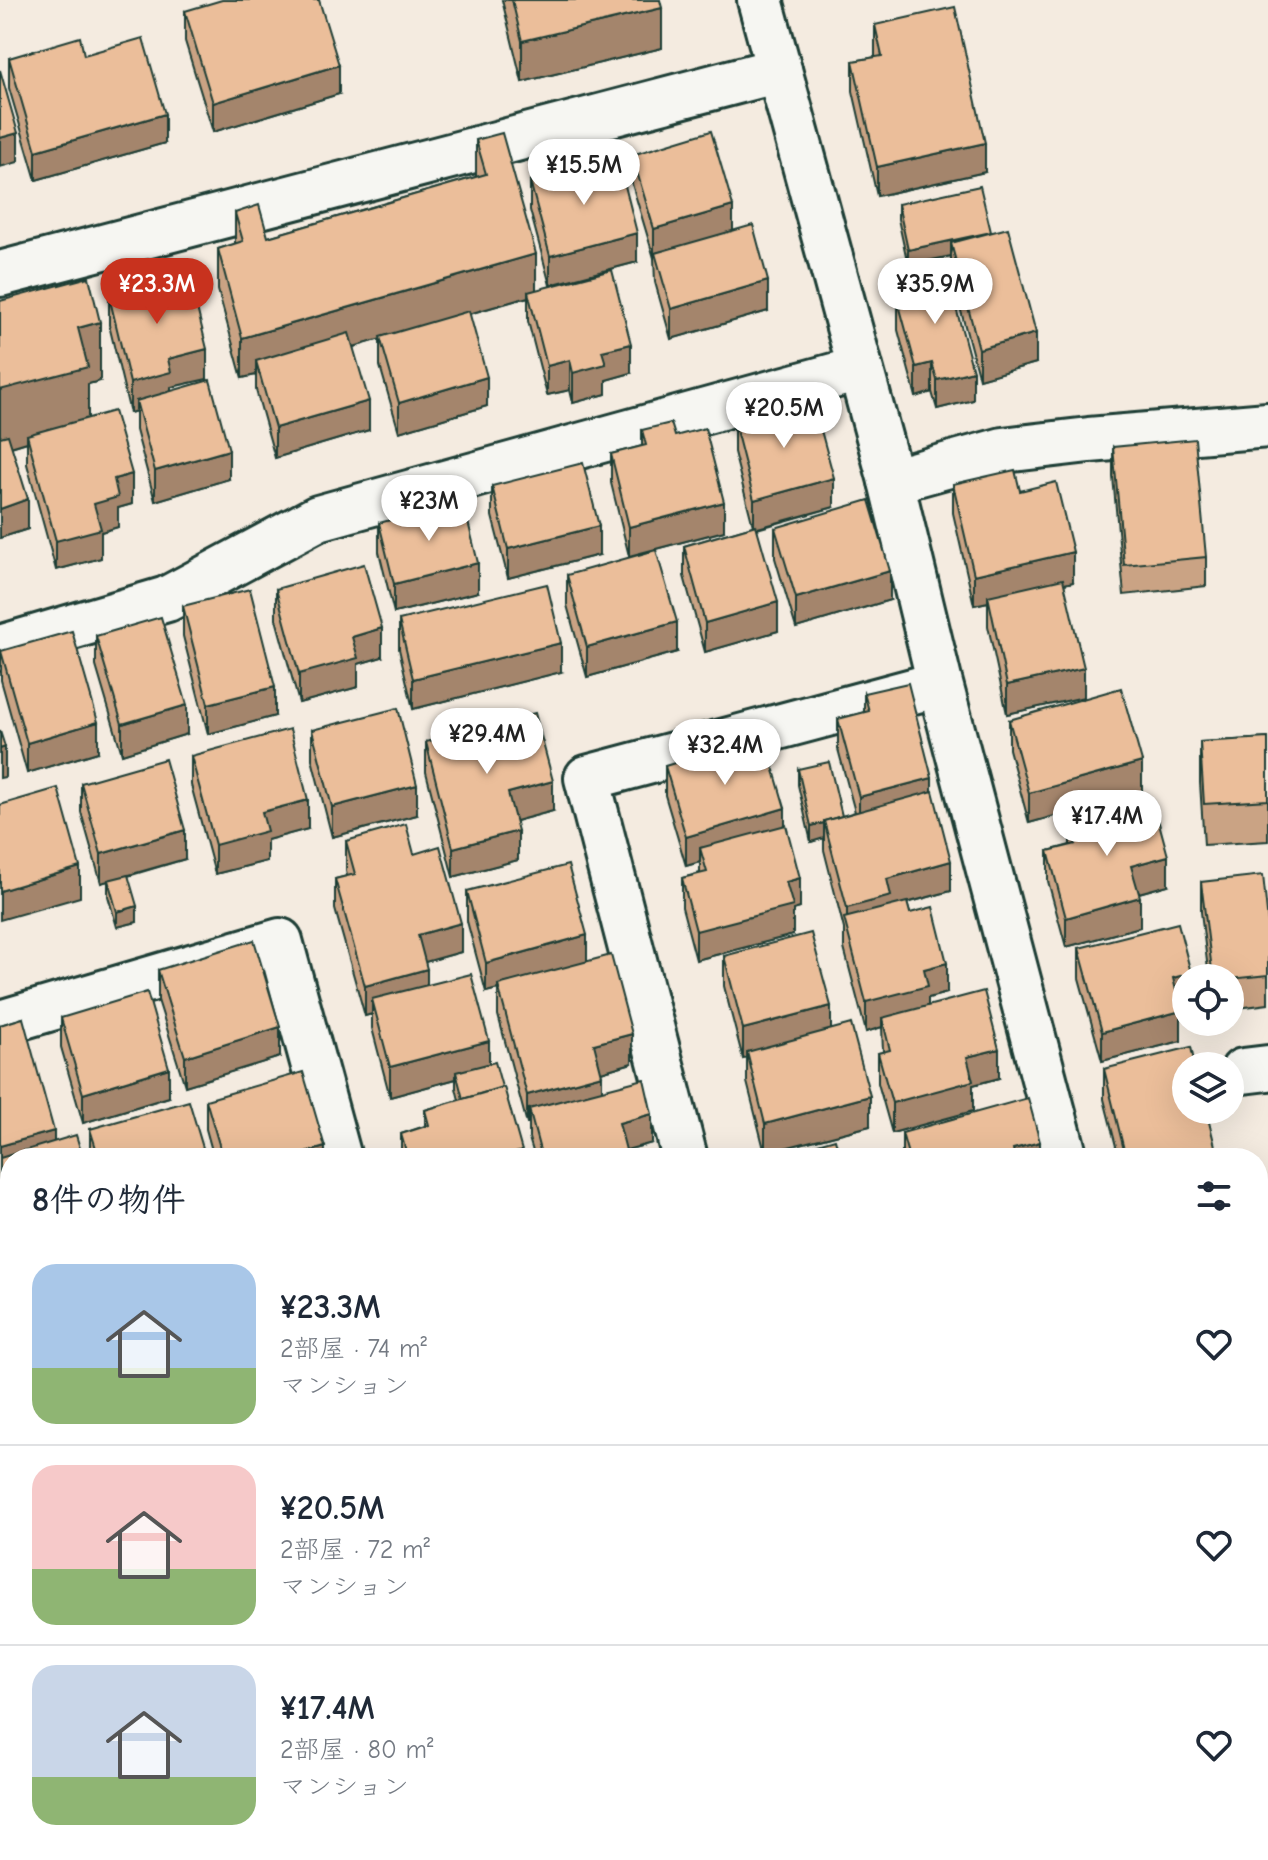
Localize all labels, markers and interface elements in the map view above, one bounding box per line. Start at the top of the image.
pin: ¥15.5M [519,139,649,207]
text: ¥15.5M [546,150,622,180]
pin: ¥23.3M [92,258,222,326]
pin: ¥35.9M [870,258,1000,326]
text: ¥23.3M [118,269,196,299]
text: ¥35.9M [896,269,974,299]
pin: ¥20.5M [719,382,849,450]
text: ¥20.5M [744,393,824,423]
pin: ¥23M [382,475,476,543]
text: ¥23M [399,486,459,516]
pin: ¥29.4M [422,708,552,776]
text: ¥29.4M [448,719,526,749]
pin: ¥32.4M [660,719,790,787]
text: ¥32.4M [687,730,763,760]
pin: ¥17.4M [1042,790,1172,858]
text: ¥17.4M [1071,801,1143,831]
map controls [1172,964,1244,1124]
button: locate [1172,964,1244,1036]
button: layers [1172,1052,1244,1124]
icon: filters [1192,1174,1236,1218]
text: 8件の物件 [32,1180,185,1220]
text: ¥23.3M [280,1287,381,1327]
icon: home [96,1296,192,1392]
icon: heart [1192,1322,1236,1366]
text: 2部屋 · 74 m² [280,1334,427,1364]
text: マンション [280,1371,409,1401]
text: ¥20.5M [280,1488,385,1528]
icon: home [96,1497,192,1593]
icon: heart [1192,1523,1236,1567]
text: 2部屋 · 72 m² [280,1535,430,1565]
text: マンション [280,1572,409,1602]
text: ¥17.4M [280,1688,375,1728]
icon: home [96,1697,192,1793]
icon: heart [1192,1723,1236,1767]
text: 2部屋 · 80 m² [280,1735,433,1765]
text: マンション [280,1772,409,1802]

